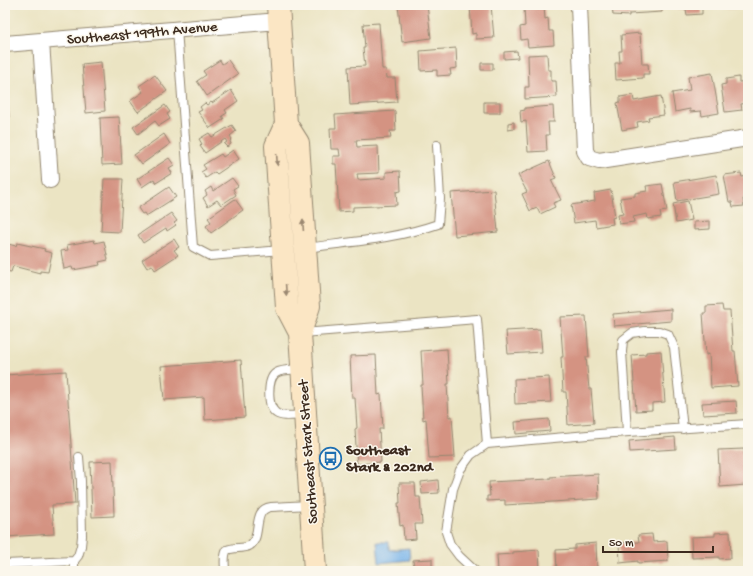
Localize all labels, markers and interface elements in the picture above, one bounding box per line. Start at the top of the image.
street label: Southeast 199th Avenue [66,18,218,50]
one-way arrow [273,154,280,166]
one-way arrow [300,219,307,231]
one-way arrow [282,284,289,296]
street label: Southeast Stark Street [295,377,323,524]
place label: Southeast Stark & 202nd [346,442,435,477]
bus stop icon: Southeast Stark & 202nd [317,445,343,471]
scale bar [603,528,713,554]
text: 50 m [609,537,634,551]

